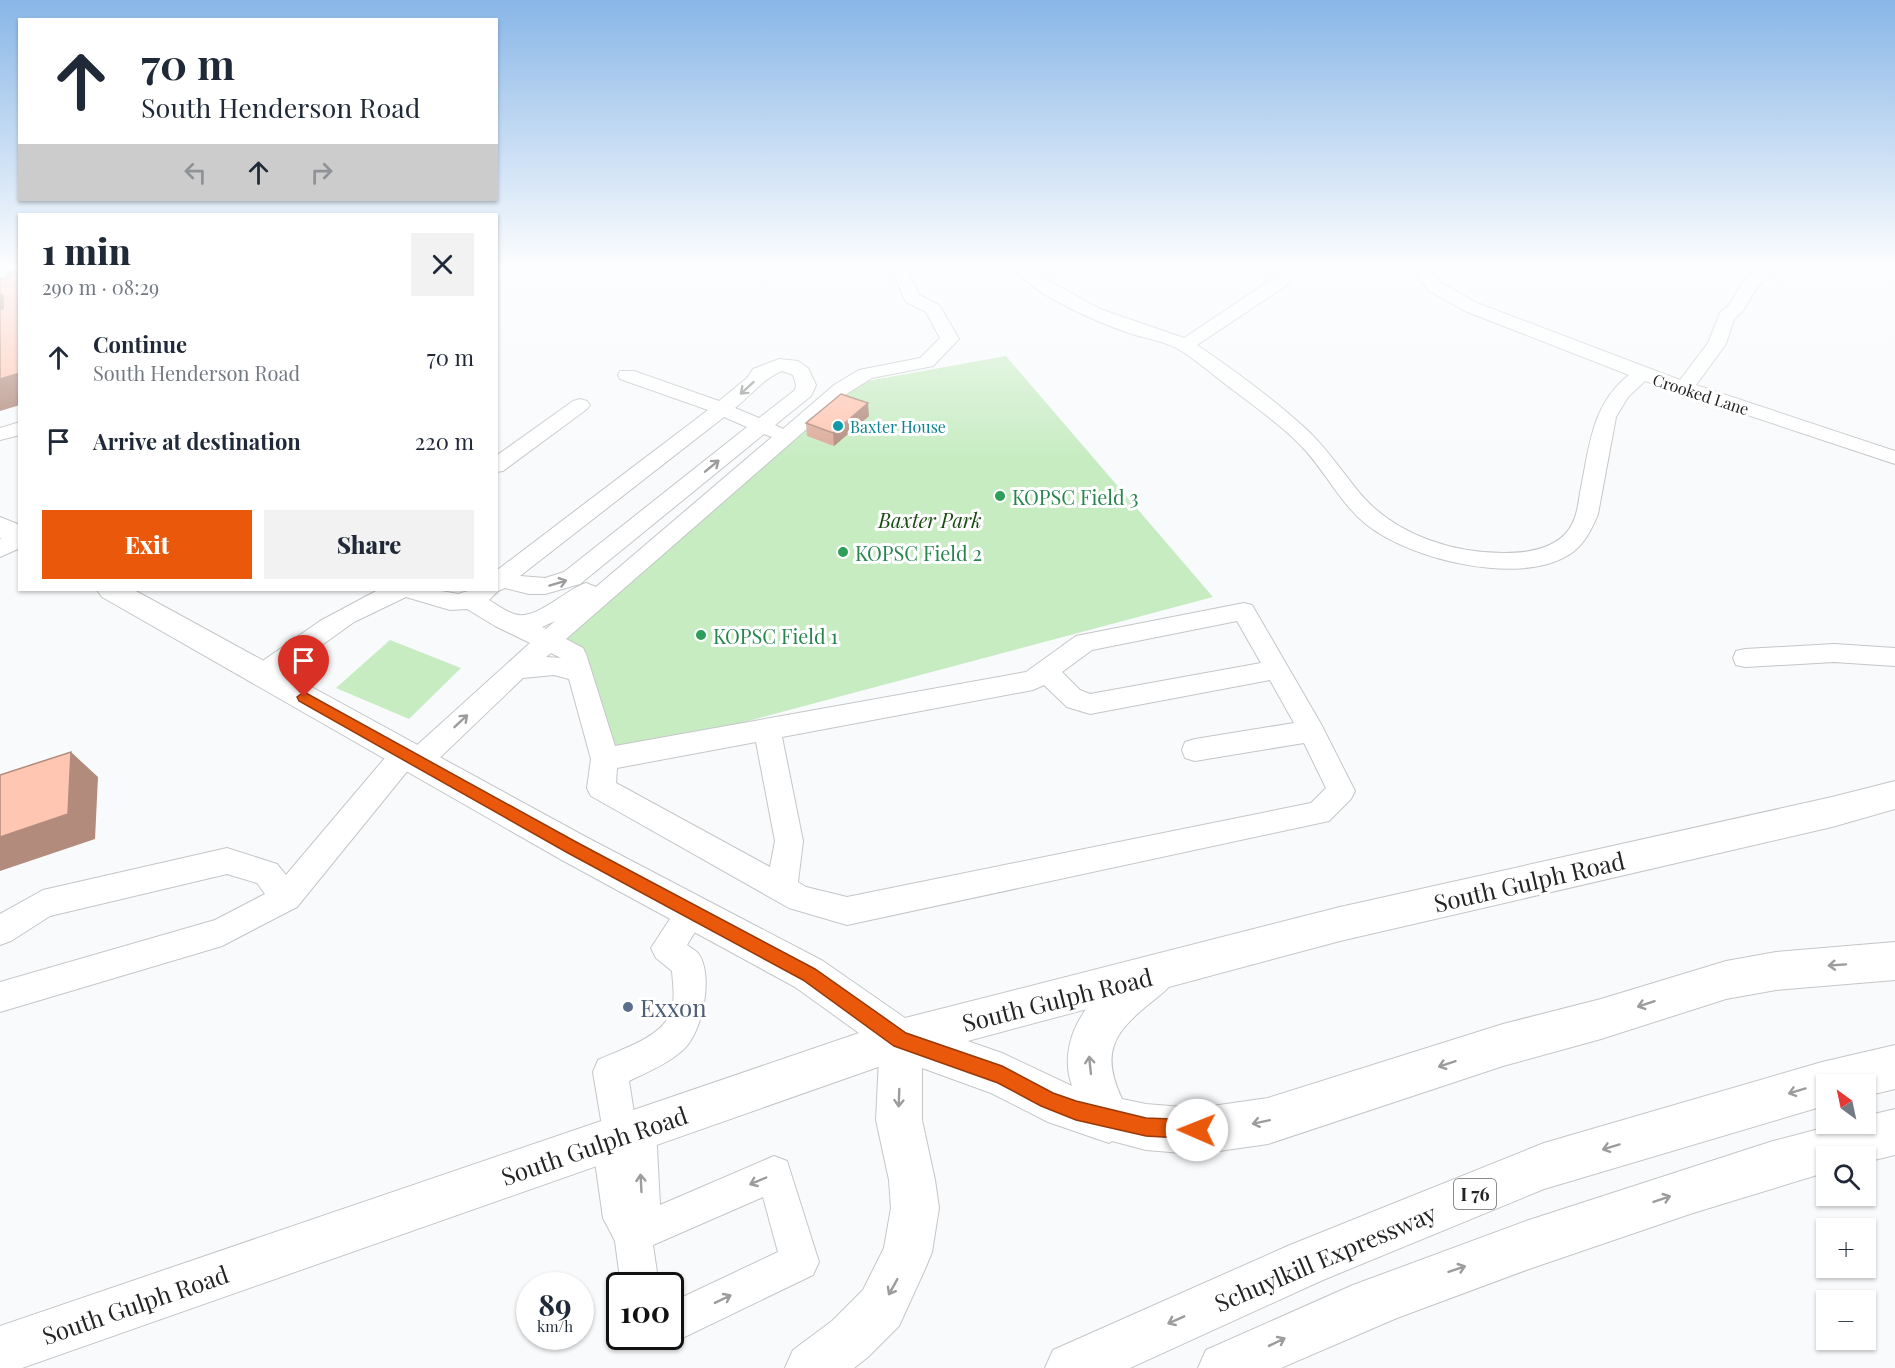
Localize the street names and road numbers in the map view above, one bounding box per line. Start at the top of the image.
street label: Crooked Lane [1650,369,1752,419]
street label: South Gulph Road [1430,843,1628,919]
street label: South Gulph Road [959,960,1156,1038]
street label: South Gulph Road [497,1098,691,1192]
road number: I 76 [1454,1179,1496,1209]
street label: Schuylkill Expressway [1209,1196,1441,1318]
street label: South Gulph Road [38,1257,232,1351]

